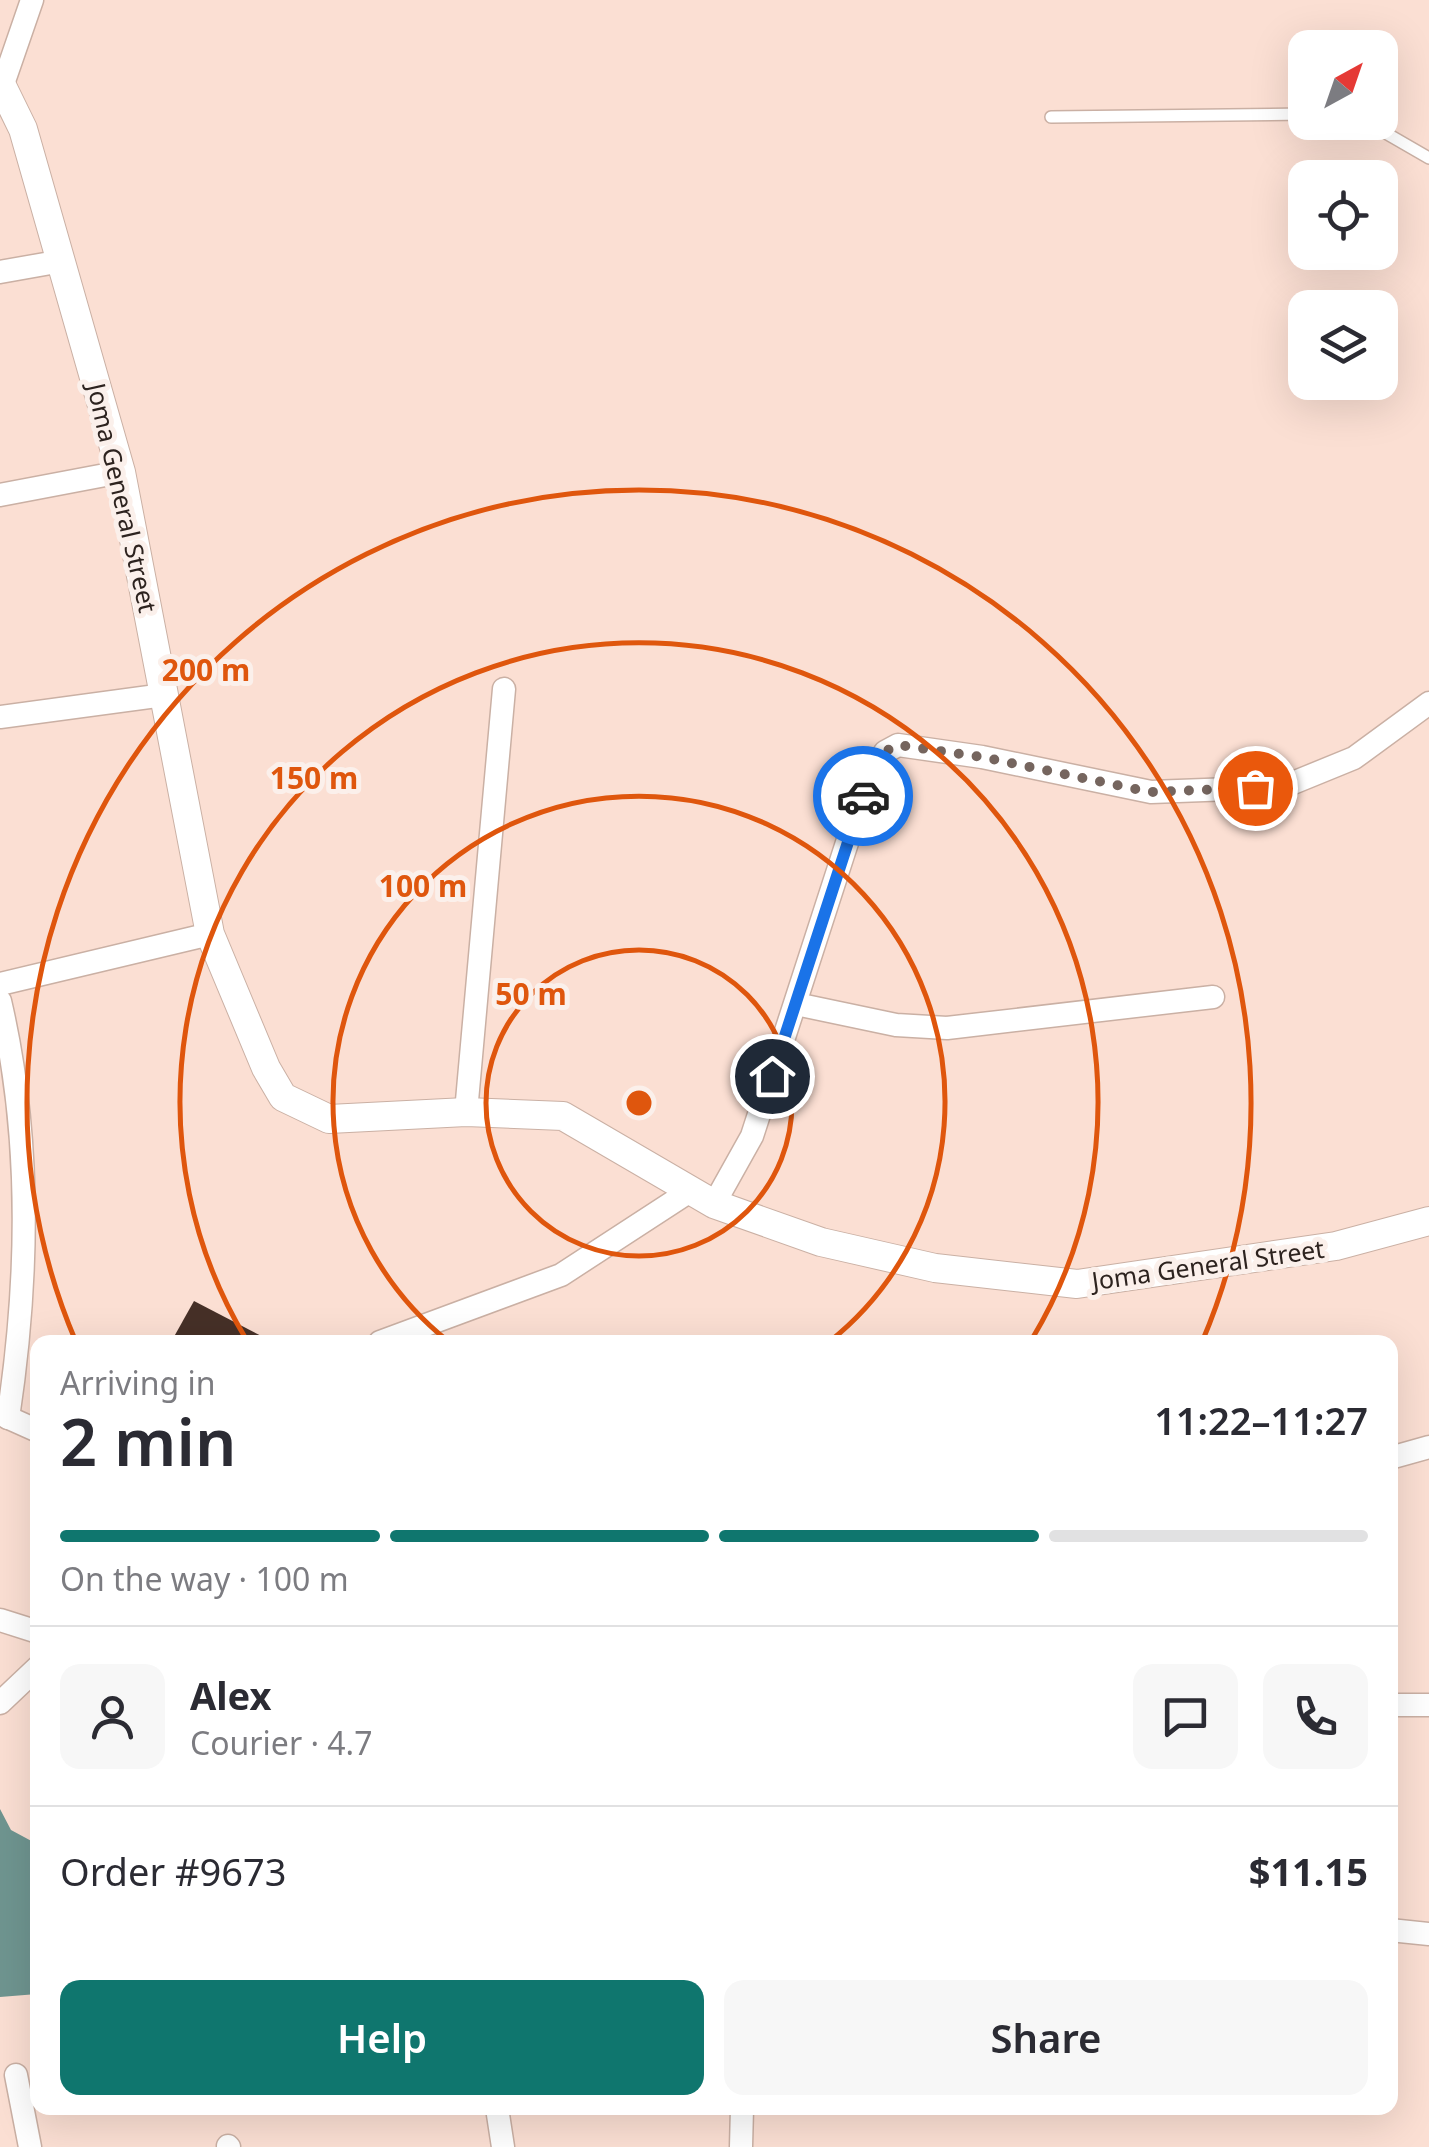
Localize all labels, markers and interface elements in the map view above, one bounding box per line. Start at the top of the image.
north arrow [1288,30,1398,140]
map controls [1288,30,1398,400]
button: locate [1288,160,1398,270]
button: layers [1288,290,1398,400]
street label: Joma General Street [80,378,166,616]
text: 200 m [162,649,250,690]
courier [813,746,913,846]
pin [1213,746,1298,831]
text: 150 m [270,757,358,798]
icon: bag [1228,761,1283,816]
icon: car [836,769,891,824]
text: 100 m [379,865,467,906]
text: 50 m [495,973,567,1014]
pin [730,1034,815,1119]
icon: home [745,1049,800,1104]
centre of rings [621,1085,657,1121]
street label: Joma General Street [1087,1231,1326,1297]
text: Arriving in [60,1361,215,1404]
text: 11:22–11:27 [1154,1394,1368,1446]
text: 2 min [60,1397,236,1485]
text: On the way · 100 m [60,1557,349,1600]
button: person [60,1664,165,1769]
button: chat [1133,1664,1238,1769]
button: phone [1263,1664,1368,1769]
text: Alex [190,1669,272,1721]
text: Courier · 4.7 [190,1721,373,1764]
text: Order #9673 [60,1845,286,1897]
text: $11.15 [1249,1845,1368,1897]
button: Help [60,1980,704,2095]
button: Share [724,1980,1368,2095]

